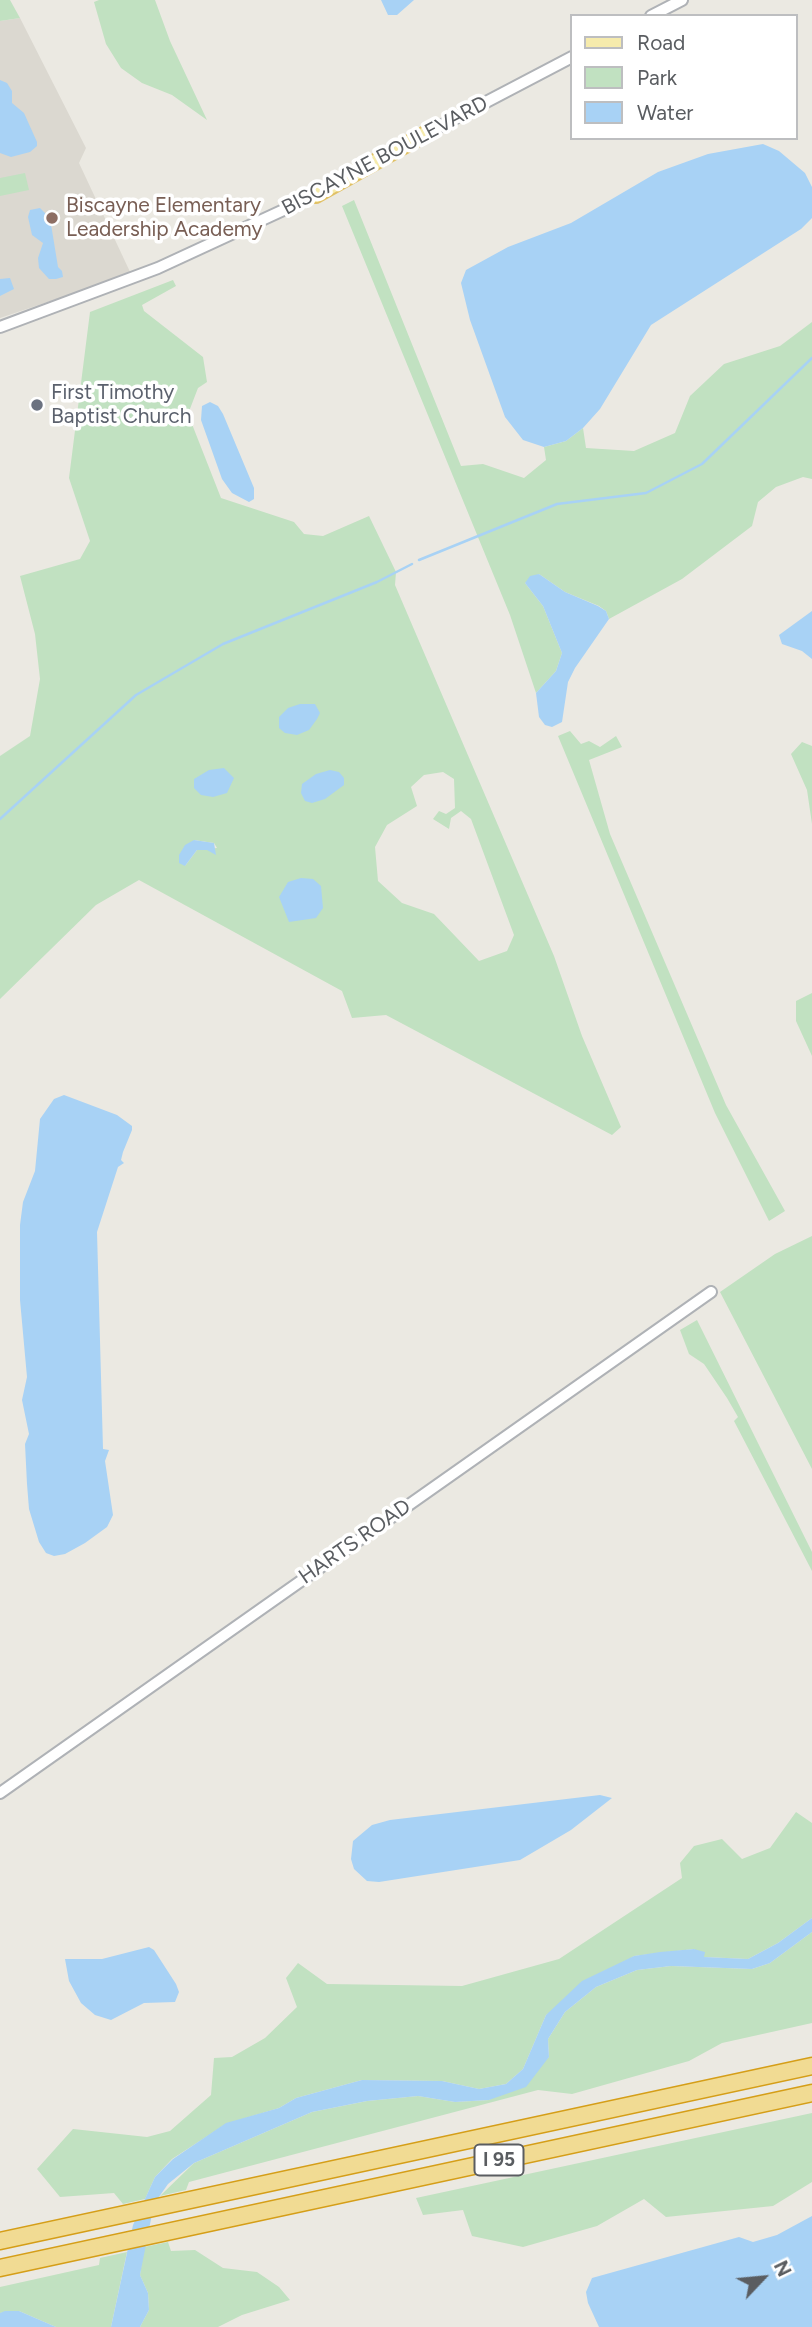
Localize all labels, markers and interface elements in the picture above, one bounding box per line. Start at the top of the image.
legend [570,14,798,140]
text: Road [637,30,685,55]
text: Park [637,65,677,90]
street label: BISCAYNE BOULEVARD [278,91,492,221]
text: Water [637,100,693,125]
place label: Biscayne Elementary Leadership Academy [66,193,263,243]
marker: Biscayne Elementary Leadership Academy [44,210,60,226]
place label: First Timothy Baptist Church [51,380,191,430]
marker: First Timothy Baptist Church [29,397,45,413]
street label: HARTS ROAD [294,1494,416,1590]
road number: I 95 [475,2144,524,2176]
north arrow [728,2243,798,2313]
text: N [769,2257,796,2280]

